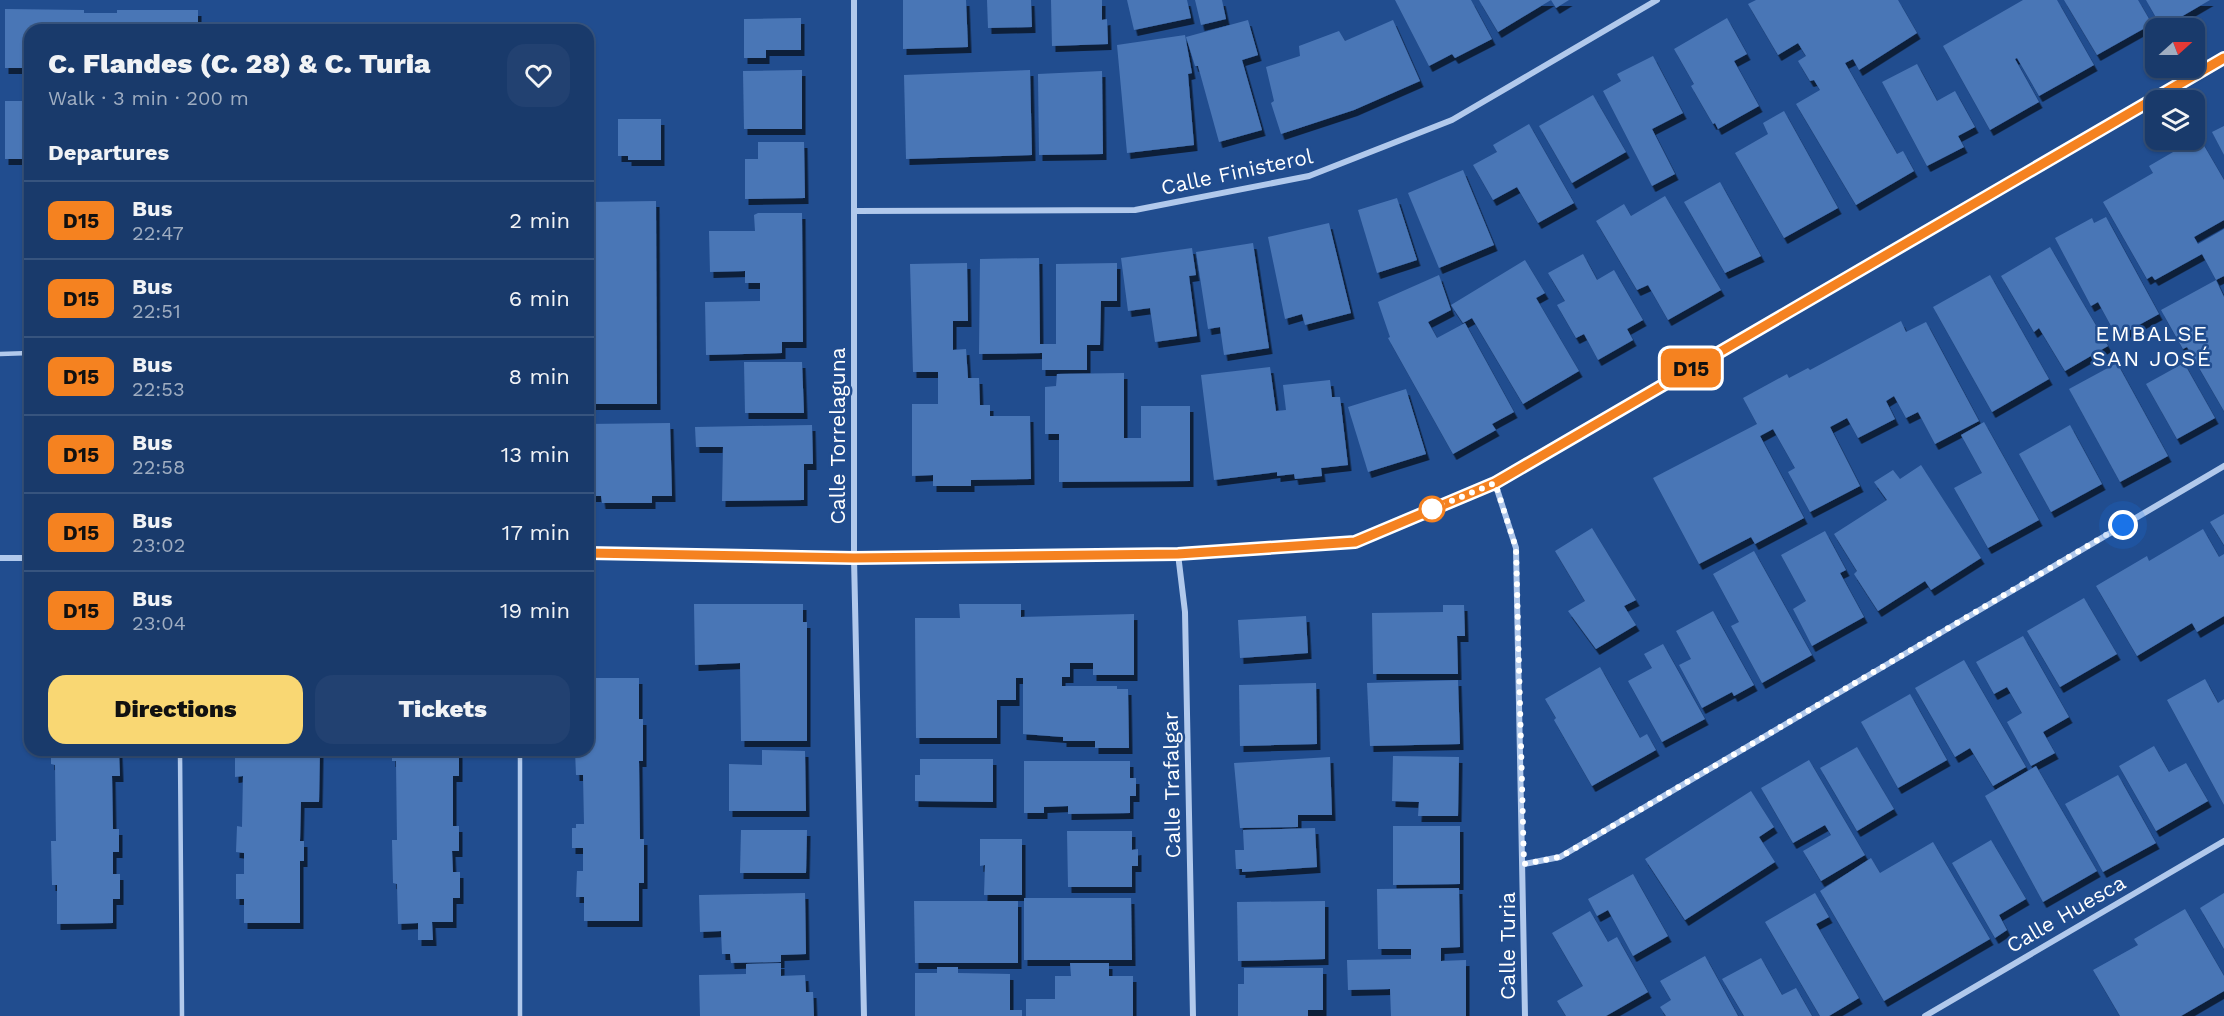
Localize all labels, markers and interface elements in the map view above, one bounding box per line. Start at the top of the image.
north arrow [2145,18,2205,78]
map controls [2145,18,2205,150]
button: heart [507,44,570,107]
text: C. Flandes (C. 28) & C. Turia [48,47,430,80]
text: Walk · 3 min · 200 m [48,86,249,110]
button: layers [2145,90,2205,150]
text: Departures [48,140,169,165]
street label: Calle Finisterol [1159,143,1316,200]
text: Bus [132,196,172,221]
text: D15 [63,208,99,233]
text: 2 min [509,208,570,233]
text: 22:47 [132,221,184,245]
text: Bus [132,274,172,299]
text: D15 [63,286,99,311]
text: 6 min [509,286,570,311]
text: 22:51 [132,299,181,323]
district label: EMBALSE SAN JOSÉ [2092,321,2212,371]
street label: Calle Torrelaguna [825,347,850,525]
line badge: D15 [1656,348,1726,388]
text: Bus [132,352,172,377]
text: D15 [1673,356,1709,381]
text: D15 [63,364,99,389]
text: 8 min [509,364,570,389]
text: 22:53 [132,377,185,401]
text: Bus [132,430,172,455]
text: D15 [63,442,99,467]
text: 13 min [501,442,570,467]
text: 22:58 [132,455,185,479]
unlabelled marker [1419,496,1445,522]
text: Bus [132,508,172,533]
your location [2108,510,2138,540]
text: D15 [63,520,99,545]
text: 17 min [502,520,570,545]
text: 23:02 [132,533,185,557]
text: Bus [132,586,172,611]
text: D15 [63,598,99,623]
text: 19 min [500,598,570,623]
text: 23:04 [132,611,186,635]
button: Directions [48,675,303,744]
button: Tickets [315,675,570,744]
street label: Calle Trafalgar [1158,711,1185,859]
street label: Calle Huesca [2002,869,2130,958]
street label: Calle Turia [1495,892,1520,1000]

